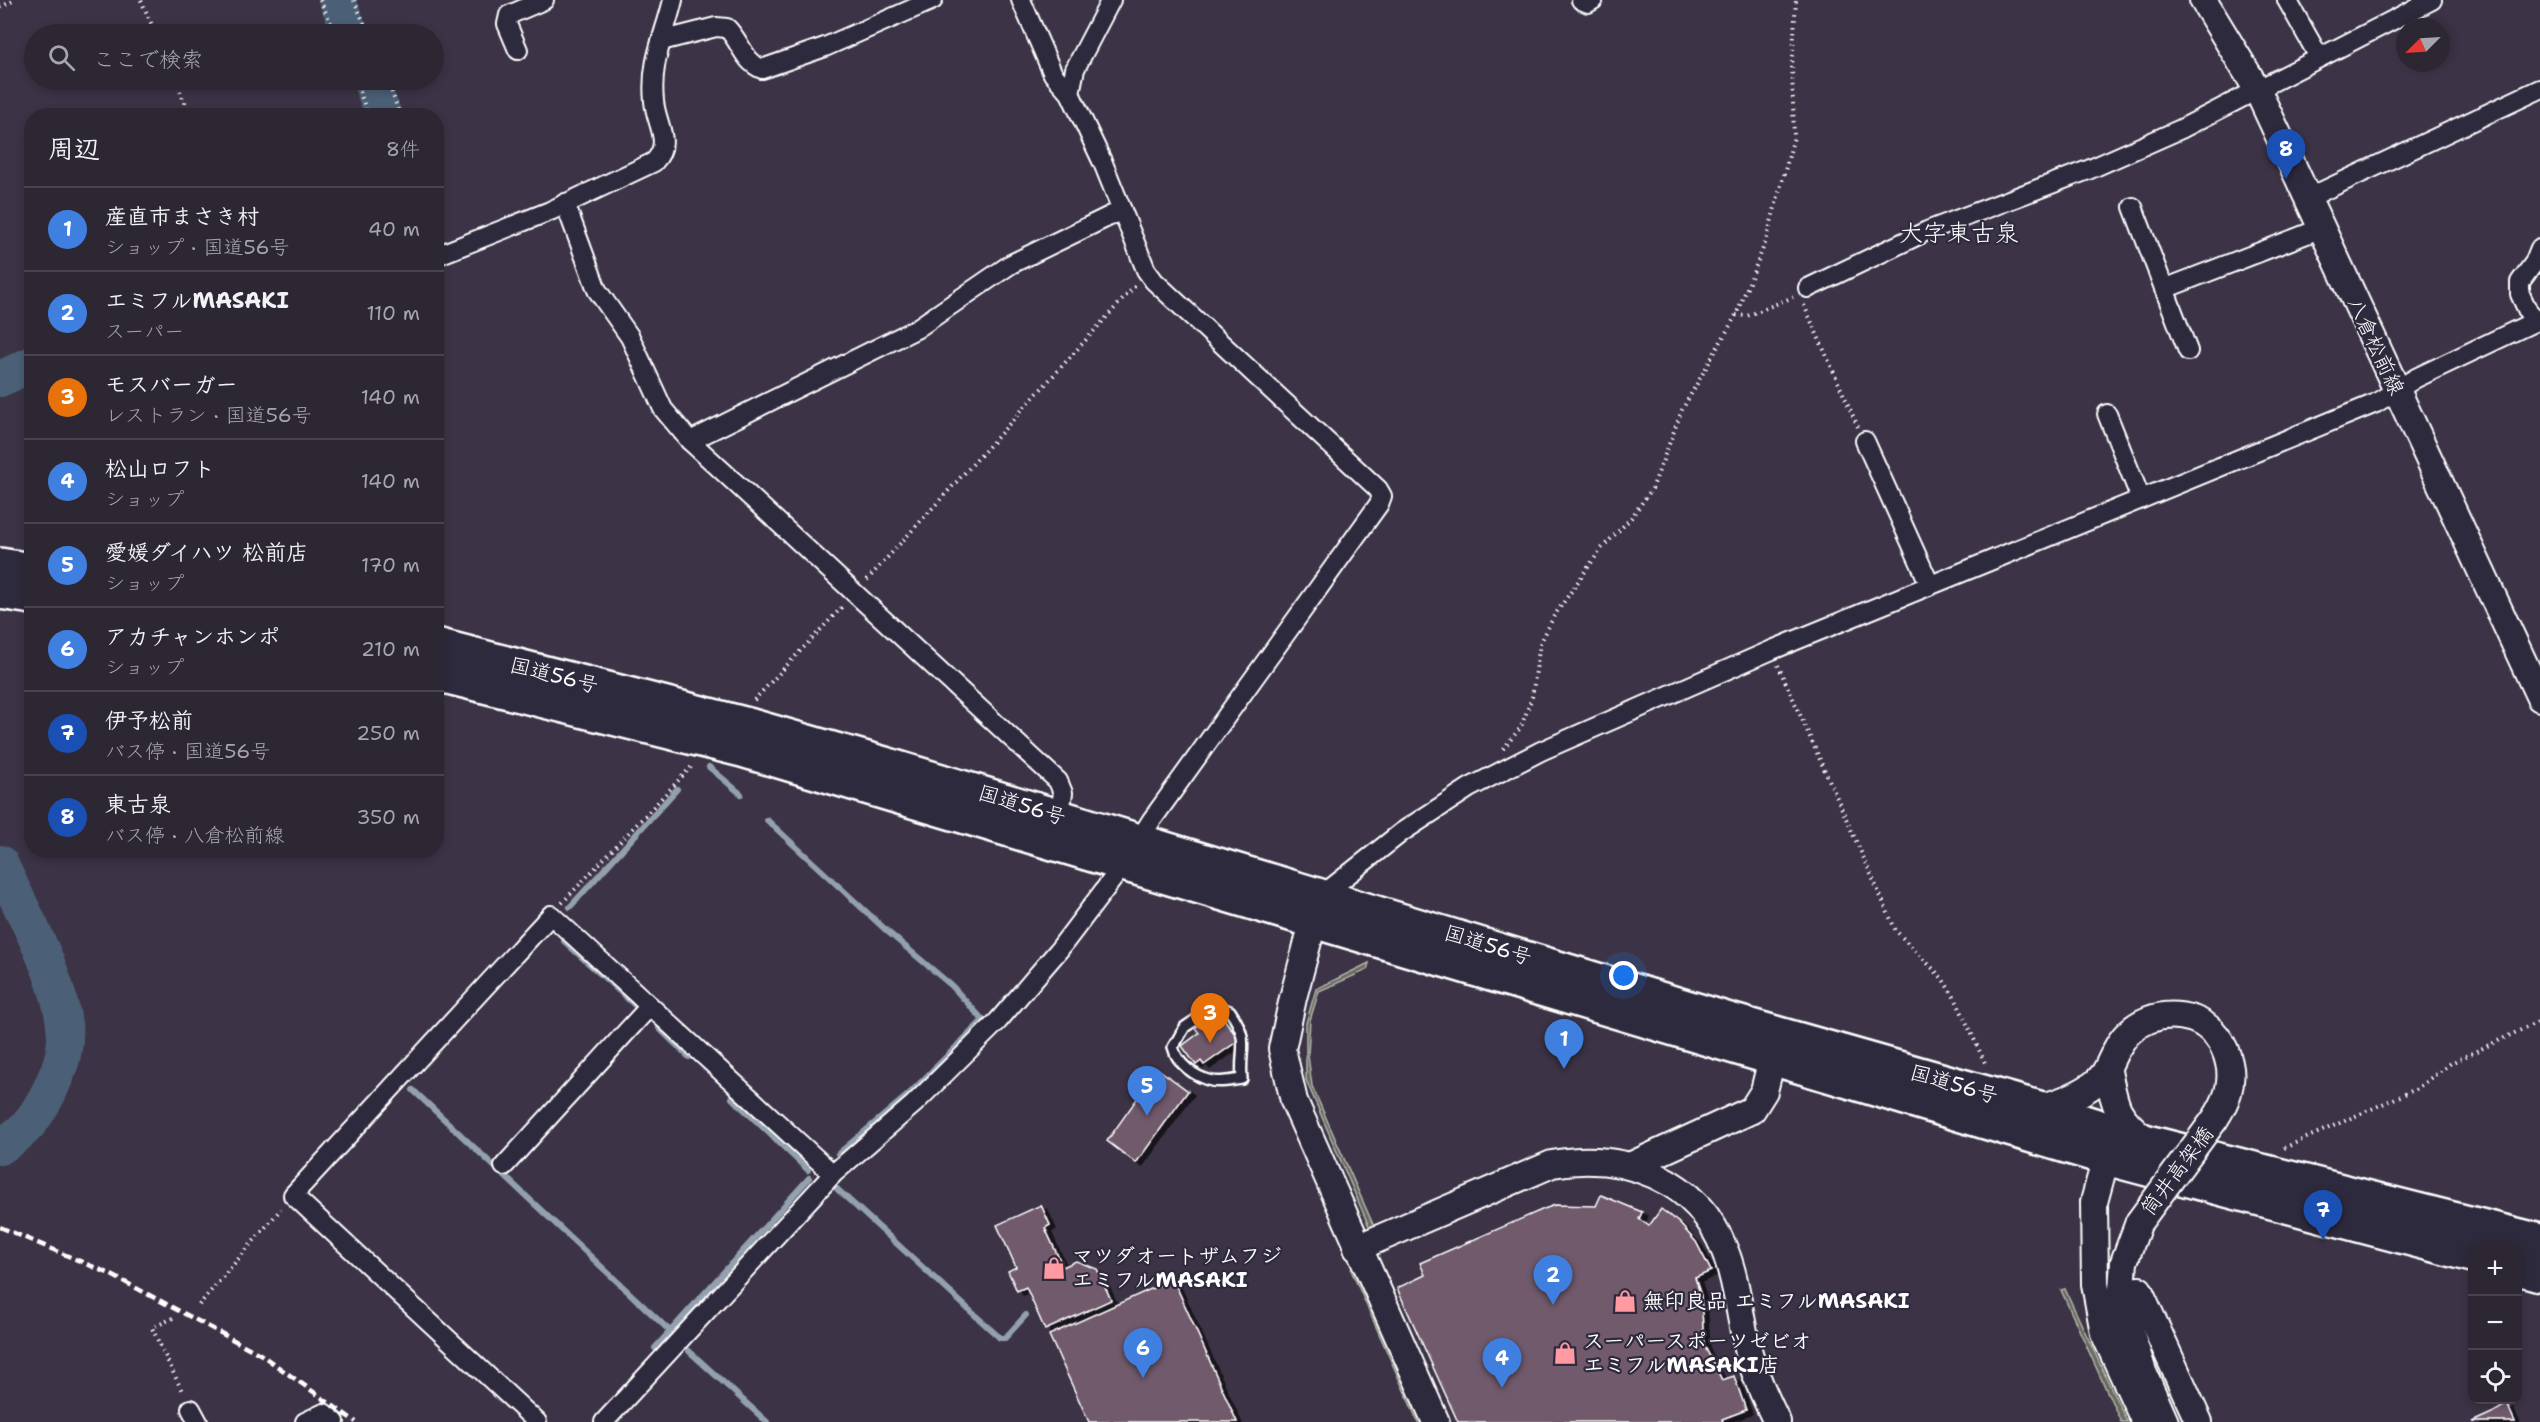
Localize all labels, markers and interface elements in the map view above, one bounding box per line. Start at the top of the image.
north arrow [2396,18,2450,72]
search box [24,24,444,90]
icon: search [45,41,78,74]
text: ここで検索 [93,45,203,74]
pin: 8 [2266,130,2306,179]
text: 周辺 [48,131,100,166]
text: 8件 [386,136,420,162]
text: 産直市まさき村 [105,202,259,231]
text: 1 [63,216,72,242]
text: 40 m [368,216,420,242]
district label: 大字東古泉 [1899,217,2019,249]
text: ショップ · 国道56号 [105,234,289,260]
text: エミフルMASAKI [105,286,289,315]
street label: 八倉松前線 [2341,293,2411,399]
text: 2 [61,300,75,326]
text: 110 m [366,300,420,326]
text: スーパー [105,318,184,344]
text: モスバーガー [105,370,237,399]
text: 3 [61,384,75,410]
text: 140 m [361,384,420,410]
text: レストラン · 国道56号 [105,402,312,428]
text: 松山ロフト [105,454,215,483]
text: 4 [61,468,75,494]
text: 140 m [361,468,420,494]
text: ショップ [105,486,184,512]
text: 愛媛ダイハツ 松前店 [105,538,308,567]
text: 5 [61,552,74,578]
text: 170 m [361,552,420,578]
text: ショップ [105,570,184,596]
text: アカチャンホンポ [105,622,280,651]
text: 6 [61,636,75,662]
text: 210 m [361,636,420,662]
street label: 国道56号 [507,651,601,699]
text: ショップ [105,654,184,680]
text: 伊予松前 [105,706,193,735]
text: 7 [61,720,75,746]
text: 250 m [356,720,420,746]
text: バス停 · 国道56号 [105,738,270,764]
street label: 国道56号 [975,778,1069,832]
text: 東古泉 [105,790,171,819]
text: 8 [61,804,75,830]
text: 350 m [356,804,420,830]
text: バス停 · 八倉松前線 [105,822,284,848]
street label: 国道56号 [1441,918,1535,972]
your location [1609,961,1638,990]
pin: 3 [1190,994,1230,1043]
pin: 1 [1544,1020,1584,1069]
street label: 国道56号 [1907,1058,2001,1110]
pin: 5 [1128,1066,1166,1116]
street label: 筒井高架橋 [2134,1121,2220,1221]
pin: 7 [2304,1190,2342,1240]
place label: マツダオートザムフジ エミフルMASAKI [1072,1242,1282,1294]
map controls [2468,1242,2522,1404]
button: + [2468,1242,2522,1296]
shop icon: マツダオートザムフジ エミフルMASAKI [1041,1255,1067,1281]
pin: 2 [1534,1256,1572,1305]
place label: 無印良品 エミフルMASAKI [1643,1287,1910,1315]
shop icon: 無印良品 エミフルMASAKI [1612,1288,1638,1314]
button: − [2468,1296,2522,1350]
place label: スーパースポーツゼビオ エミフルMASAKI店 [1583,1327,1811,1379]
pin: 6 [1124,1328,1162,1378]
pin: 4 [1482,1338,1522,1388]
shop icon: スーパースポーツゼビオ エミフルMASAKI店 [1552,1340,1578,1366]
button: locate [2468,1350,2522,1404]

